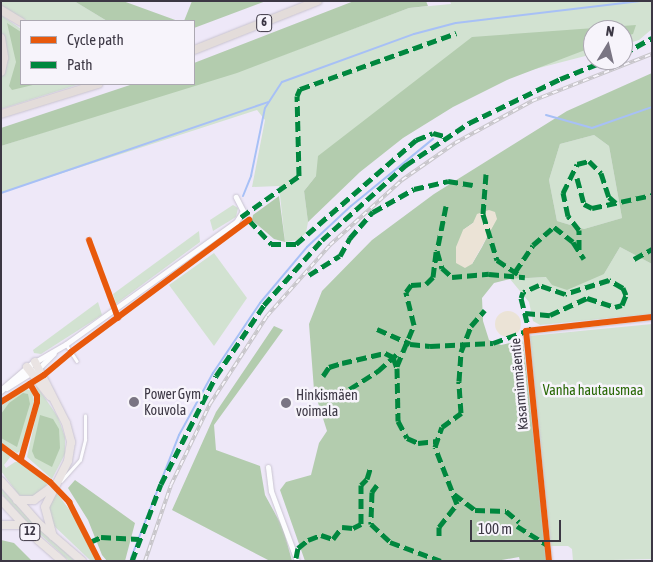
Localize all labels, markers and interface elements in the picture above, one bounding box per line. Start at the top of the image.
road number: 6 [255,13,273,32]
legend [20,20,195,85]
north arrow [583,20,633,70]
text: N [605,23,616,40]
text: Cycle path [67,31,124,48]
text: Path [67,56,93,73]
street label: Kasarminmäentie [507,337,531,431]
park label: Vanha hautausmaa [543,382,643,398]
place label: Power Gym Kouvola [144,386,201,418]
place label: Hinkismäen voimala [296,387,358,420]
marker: Power Gym Kouvola [128,396,140,408]
marker: Hinkismäen voimala [280,397,292,409]
scale bar [473,510,564,542]
text: 100 m [478,520,512,537]
road number: 12 [19,522,41,542]

